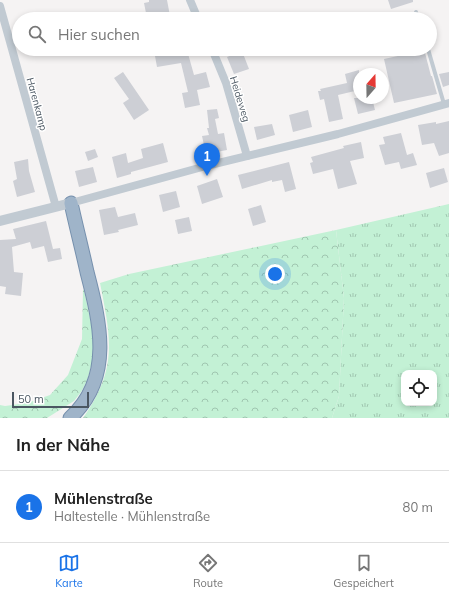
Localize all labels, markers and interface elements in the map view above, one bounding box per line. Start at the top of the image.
search box [12,12,437,56]
icon: search [26,23,48,45]
text: Hier suchen [58,25,140,44]
north arrow [353,68,389,104]
street label: Heideweg [227,75,253,123]
street label: Harenkamp [24,76,50,132]
pin: 1 [194,143,220,176]
your location [265,264,285,284]
map controls [401,370,437,406]
button: locate [401,370,437,406]
scale bar [12,390,89,409]
text: 50 m [18,392,44,406]
text: In der Nähe [16,434,110,455]
text: Mühlenstraße [54,489,153,508]
text: 1 [25,499,33,515]
text: 80 m [403,499,433,515]
text: Haltestelle · Mühlenstraße [54,508,210,524]
tab: Karte [55,552,83,590]
tab: Route [193,552,223,590]
tab: Gespeichert [333,552,394,590]

